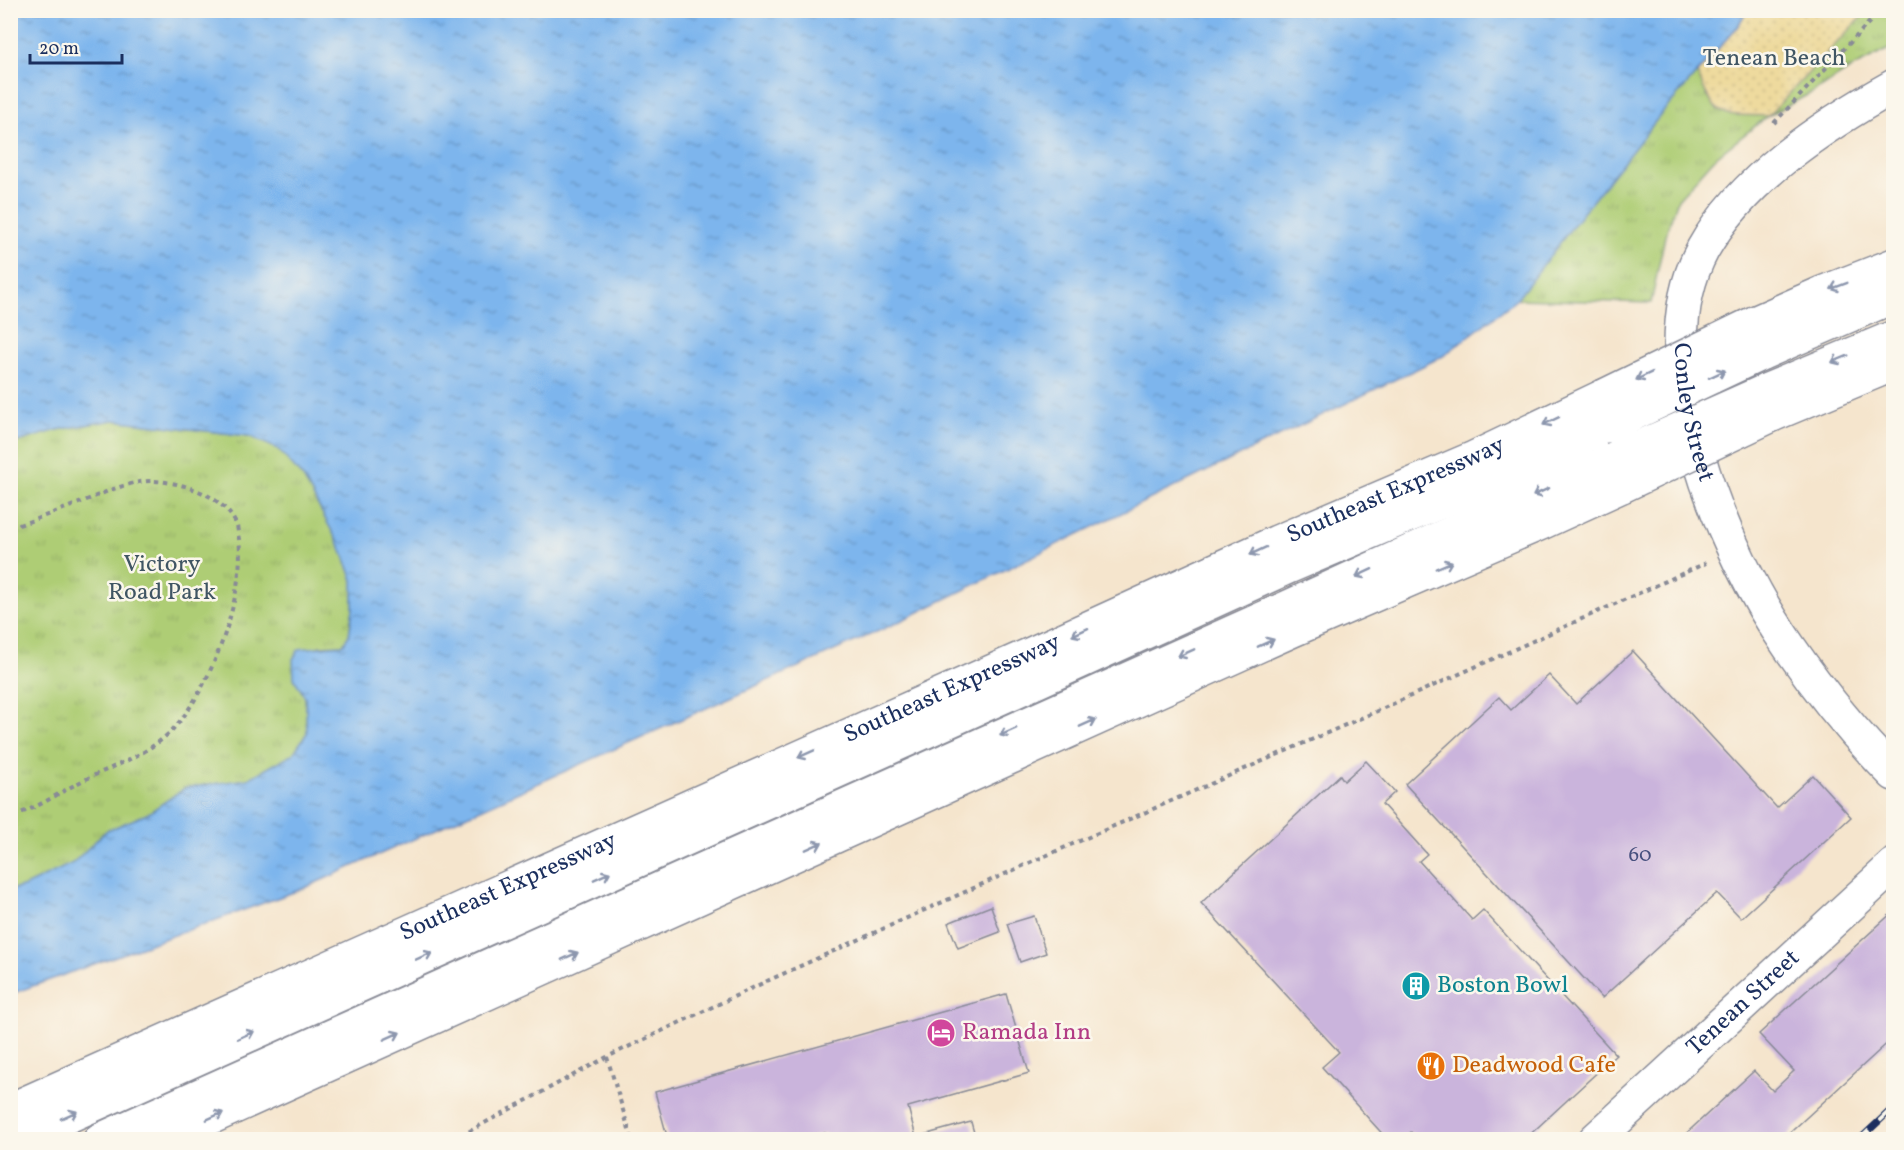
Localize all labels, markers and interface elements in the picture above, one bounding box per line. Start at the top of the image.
scale bar [30,27,122,65]
text: 20 m [39,37,79,62]
park label: Tenean Beach [1702,42,1846,76]
one-way arrow [1830,281,1849,292]
street label: Conley Street [1664,342,1722,486]
one-way arrow [1831,354,1849,365]
one-way arrow [1708,367,1726,379]
one-way arrow [1636,371,1654,383]
one-way arrow [1543,416,1561,427]
street label: Southeast Expressway [1282,429,1511,553]
one-way arrow [1533,486,1551,498]
one-way arrow [1249,545,1267,557]
park label: Victory Road Park [108,548,216,610]
one-way arrow [1435,559,1453,570]
one-way arrow [1355,567,1373,579]
street label: Southeast Expressway [838,626,1066,753]
one-way arrow [1072,626,1090,638]
one-way arrow [1256,636,1274,648]
one-way arrow [1177,648,1196,659]
one-way arrow [1078,716,1096,728]
one-way arrow [999,727,1017,739]
one-way arrow [798,749,816,761]
street label: Southeast Expressway [395,824,622,951]
one-way arrow [805,840,823,851]
house number: 60 [1628,841,1652,870]
one-way arrow [593,870,611,881]
street label: Tenean Street [1679,942,1808,1064]
one-way arrow [415,949,433,961]
one-way arrow [561,949,579,961]
place label: Boston Bowl [1437,969,1568,1003]
building icon: Boston Bowl [1400,970,1432,1002]
place label: Ramada Inn [962,1016,1091,1050]
hotel icon: Ramada Inn [925,1017,957,1049]
one-way arrow [237,1029,255,1041]
one-way arrow [383,1029,401,1041]
place label: Deadwood Cafe [1452,1049,1616,1083]
restaurant icon: Deadwood Cafe [1415,1050,1447,1082]
one-way arrow [59,1109,77,1121]
one-way arrow [205,1109,223,1121]

